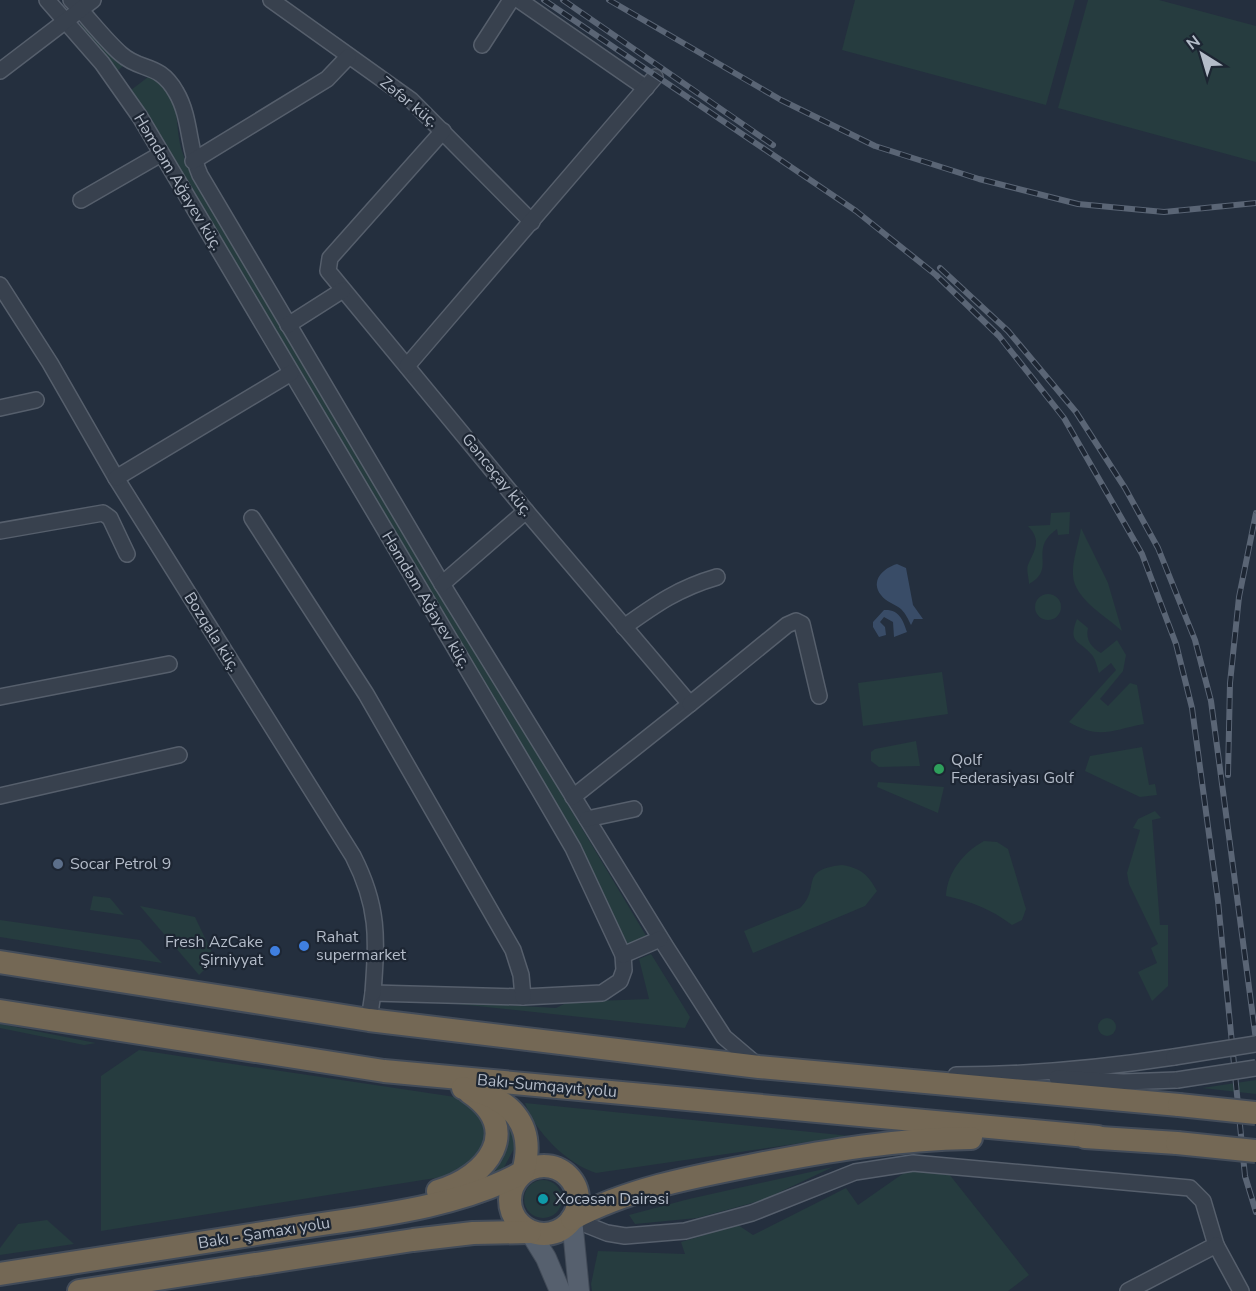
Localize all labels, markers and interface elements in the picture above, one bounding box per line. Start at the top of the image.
north arrow [1172,24,1232,84]
text: N [1182,30,1205,55]
street label: Zəfər küç. [375,72,443,132]
street label: Həmdəm Ağayev küç. [128,109,228,255]
street label: Gəncəçay küç. [457,429,537,521]
street label: Həmdəm Ağayev küç. [376,527,476,673]
street label: Bozqala küç. [179,588,245,676]
place label: Qolf Federasiyası Golf [951,749,1075,789]
marker: Qolf Federasiyası Golf [932,762,946,776]
place label: Socar Petrol 9 [70,853,171,875]
marker: Socar Petrol 9 [51,857,65,871]
place label: Rahat supermarket [316,926,406,966]
place label: Fresh AzCake Şirniyyat [165,931,263,971]
marker: Rahat supermarket [297,939,311,953]
marker: Fresh AzCake Şirniyyat [268,944,282,958]
street label: Bakı-Sumqayıt yolu [476,1069,618,1103]
place label: Xocəsən Dairəsi [555,1188,669,1210]
marker: Xocəsən Dairəsi [536,1192,550,1206]
street label: Bakı - Şamaxı yolu [196,1212,332,1254]

